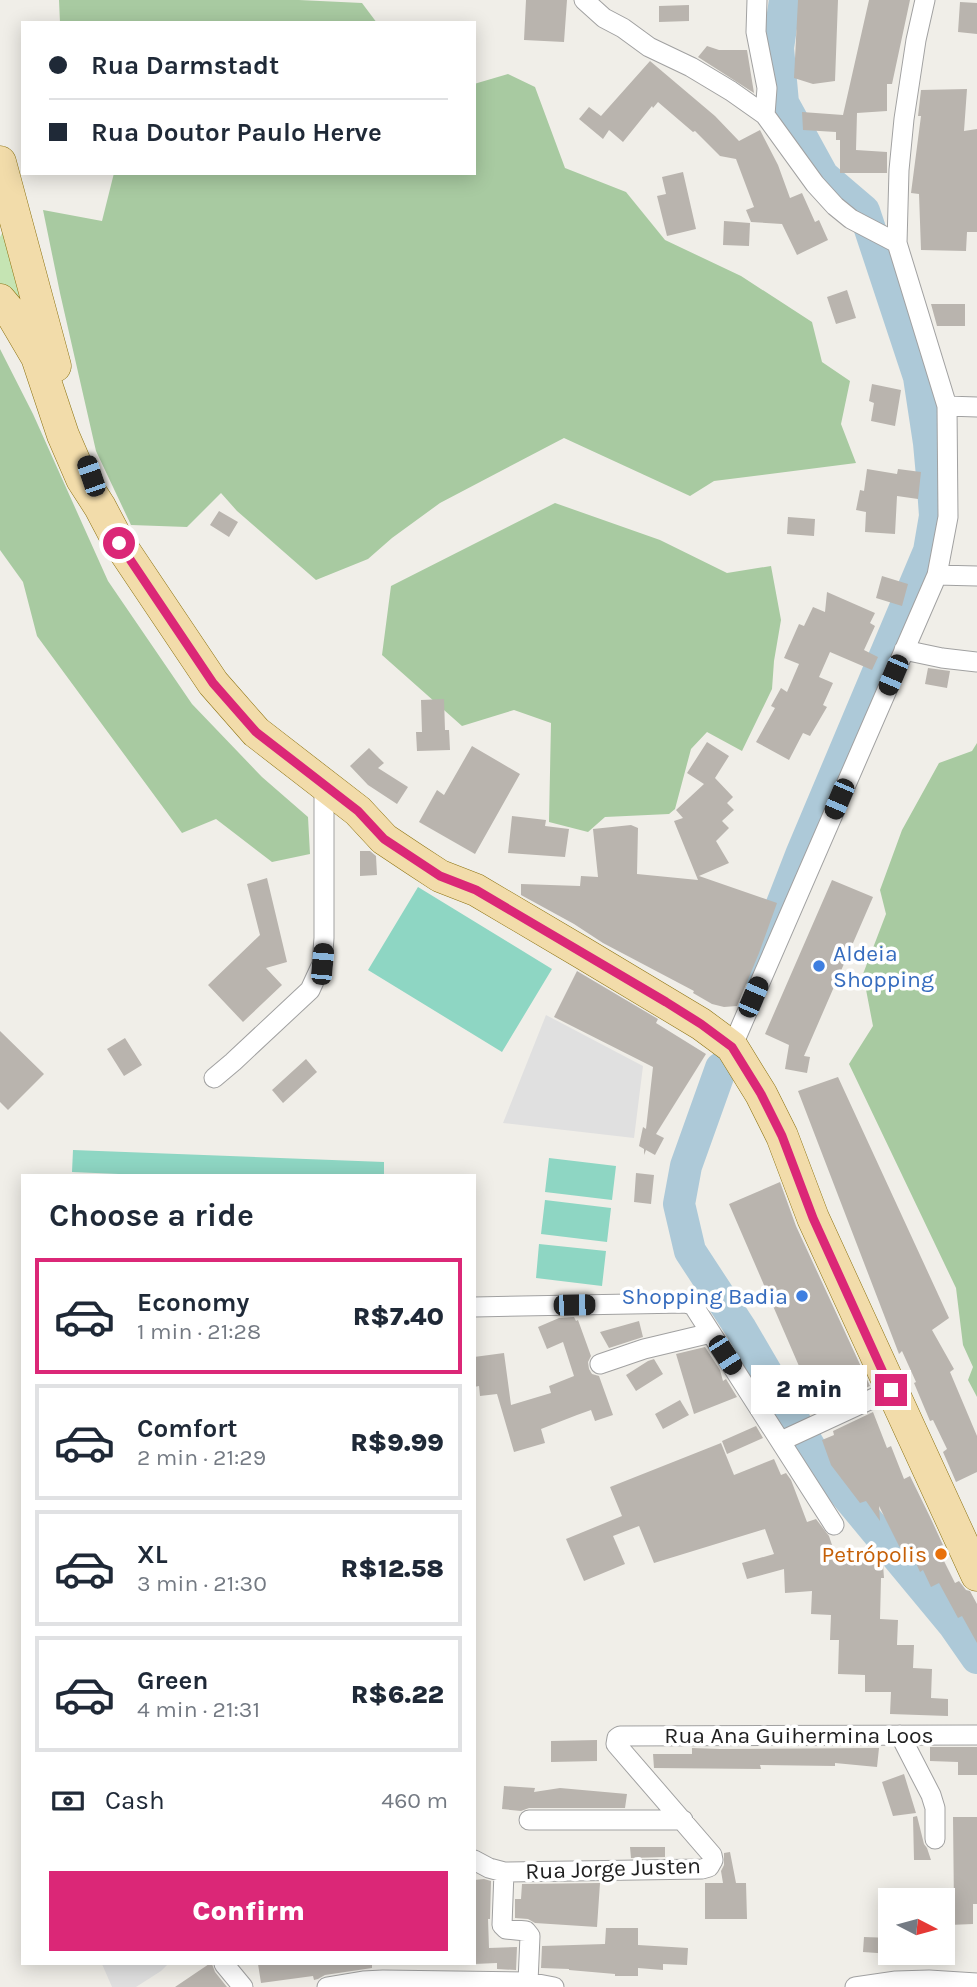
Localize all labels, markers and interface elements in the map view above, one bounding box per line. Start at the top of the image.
text: Rua Darmstadt [91,50,279,81]
text: Rua Doutor Paulo Herve [91,117,382,148]
car [75,453,108,499]
route start [103,527,135,559]
car [876,652,911,698]
car [822,776,857,822]
place label: Aldeia Shopping [833,940,934,993]
car [310,942,335,986]
marker: Aldeia Shopping [811,958,827,974]
car [736,974,771,1020]
text: Choose a ride [49,1197,254,1234]
place label: Shopping Badia [621,1283,788,1310]
icon: car [53,1285,116,1348]
text: Economy [137,1287,249,1318]
marker: Shopping Badia [794,1288,810,1304]
car [553,1294,596,1316]
text: R$7.40 [353,1301,444,1332]
text: 1 min · 21:28 [137,1318,261,1345]
car [705,1332,746,1378]
callout: 2 min [751,1366,866,1414]
route end [875,1374,907,1406]
text: 2 min [776,1376,842,1403]
icon: car [53,1411,116,1474]
text: Comfort [137,1413,238,1444]
text: R$9.99 [350,1427,444,1458]
text: 2 min · 21:29 [137,1444,266,1471]
icon: car [53,1537,116,1600]
text: XL [137,1539,168,1570]
place label: Petrópolis [822,1541,927,1568]
marker: Petrópolis [933,1546,949,1562]
text: R$12.58 [341,1553,444,1584]
text: 3 min · 21:30 [137,1570,267,1597]
icon: car [53,1663,116,1726]
text: Green [137,1665,209,1696]
text: R$6.22 [351,1679,444,1710]
text: 4 min · 21:31 [137,1696,260,1723]
street label: Rua Ana Guihermina Loos [664,1722,934,1749]
icon: cash [49,1782,87,1820]
text: Cash [105,1785,165,1816]
text: 460 m [381,1787,448,1814]
street label: Rua Jorge Justen [525,1852,701,1885]
button: Confirm [49,1871,448,1951]
north arrow [878,1888,956,1965]
map controls [878,1888,955,1965]

